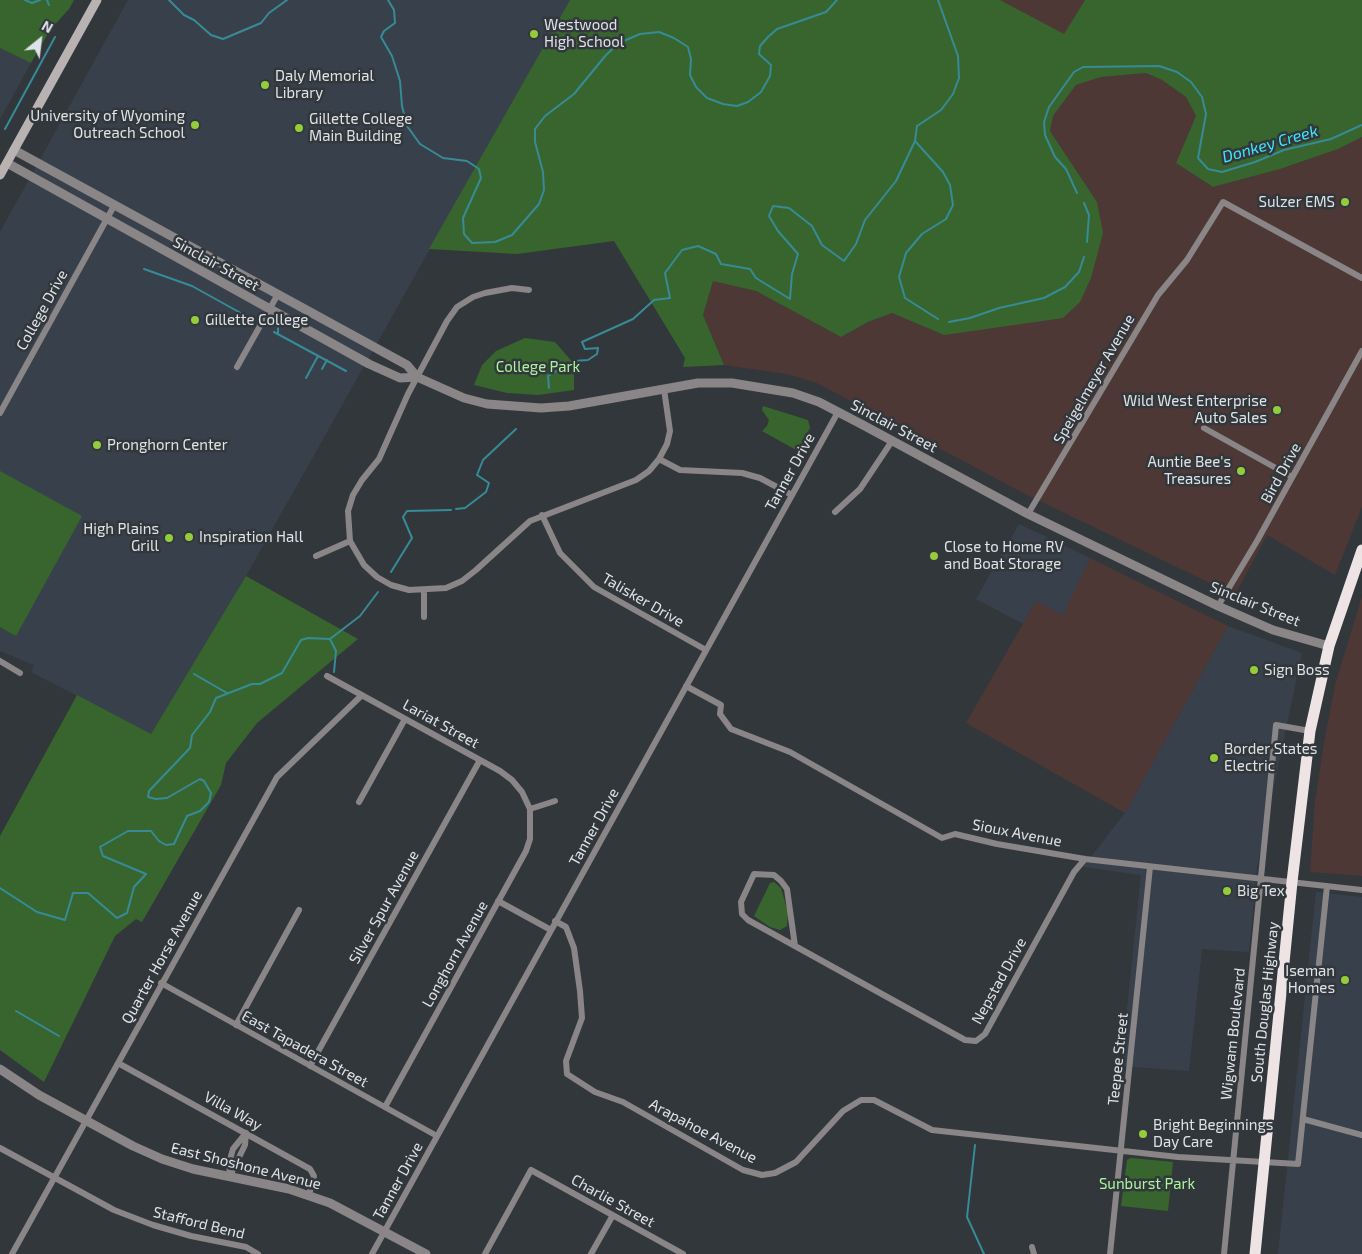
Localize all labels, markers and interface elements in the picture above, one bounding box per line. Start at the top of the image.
north arrow [15,15,65,65]
place label: Westwood High School [544,16,624,51]
text: N [39,17,56,36]
marker: Westwood High School [528,28,540,40]
place label: Daly Memorial Library [275,67,374,102]
marker: Daly Memorial Library [259,79,271,91]
place label: University of Wyoming Outreach School [30,107,185,142]
place label: Gillette College Main Building [309,110,412,145]
marker: University of Wyoming Outreach School [189,119,201,131]
water label: Donkey Creek [1220,121,1320,167]
marker: Gillette College Main Building [293,122,305,134]
place label: Sulzer EMS [1259,193,1335,211]
marker: Sulzer EMS [1339,196,1351,208]
street label: Sinclair Street [170,233,262,295]
street label: College Drive [12,267,72,353]
place label: Gillette College [205,311,308,329]
street label: Speigelmeyer Avenue [1050,311,1138,447]
marker: Gillette College [189,314,201,326]
park label: College Park [496,358,580,376]
place label: Wild West Enterprise Auto Sales [1123,392,1267,427]
street label: Sinclair Street [848,396,940,456]
marker: Wild West Enterprise Auto Sales [1271,404,1283,416]
street label: Tanner Drive [761,430,819,514]
place label: Pronghorn Center [107,436,228,454]
marker: Pronghorn Center [91,439,103,451]
street label: Bird Drive [1257,440,1305,506]
place label: Auntie Bee's Treasures [1148,453,1231,488]
marker: Auntie Bee's Treasures [1235,465,1247,477]
place label: High Plains Grill [83,520,159,555]
place label: Inspiration Hall [199,528,303,546]
marker: Inspiration Hall [183,531,195,543]
marker: High Plains Grill [163,532,175,544]
place label: Close to Home RV and Boat Storage [944,538,1064,573]
marker: Close to Home RV and Boat Storage [928,550,940,562]
street label: Talisker Drive [599,569,687,631]
street label: Sinclair Street [1207,578,1303,630]
place label: Sign Boss [1264,661,1330,679]
marker: Sign Boss [1248,664,1260,676]
street label: Lariat Street [400,696,482,752]
place label: Border States Electric [1224,740,1317,775]
marker: Border States Electric [1208,752,1220,764]
street label: Tanner Drive [565,785,623,869]
street label: Sioux Avenue [971,816,1063,850]
street label: Silver Spur Avenue [345,847,423,967]
place label: Big Tex [1237,882,1285,900]
marker: Big Tex [1221,885,1233,897]
street label: Quarter Horse Avenue [118,887,206,1027]
street label: Longhorn Avenue [418,898,492,1010]
street label: South Douglas Highway [1248,921,1282,1083]
street label: Nepstad Drive [968,934,1030,1028]
place label: Iseman Homes [1285,962,1335,997]
street label: Wigwam Boulevard [1217,967,1249,1101]
marker: Iseman Homes [1339,974,1351,986]
street label: East Tapadera Street [239,1007,371,1091]
street label: Teepee Street [1104,1012,1132,1106]
street label: Villa Way [201,1088,265,1134]
street label: Arapahoe Avenue [646,1095,760,1167]
place label: Bright Beginnings Day Care [1153,1116,1273,1151]
marker: Bright Beginnings Day Care [1137,1128,1149,1140]
street label: East Shoshone Avenue [169,1139,323,1193]
street label: Tanner Drive [369,1139,427,1223]
street label: Charlie Street [568,1171,658,1231]
park label: Sunburst Park [1099,1175,1195,1193]
street label: Stafford Bend [151,1203,247,1243]

